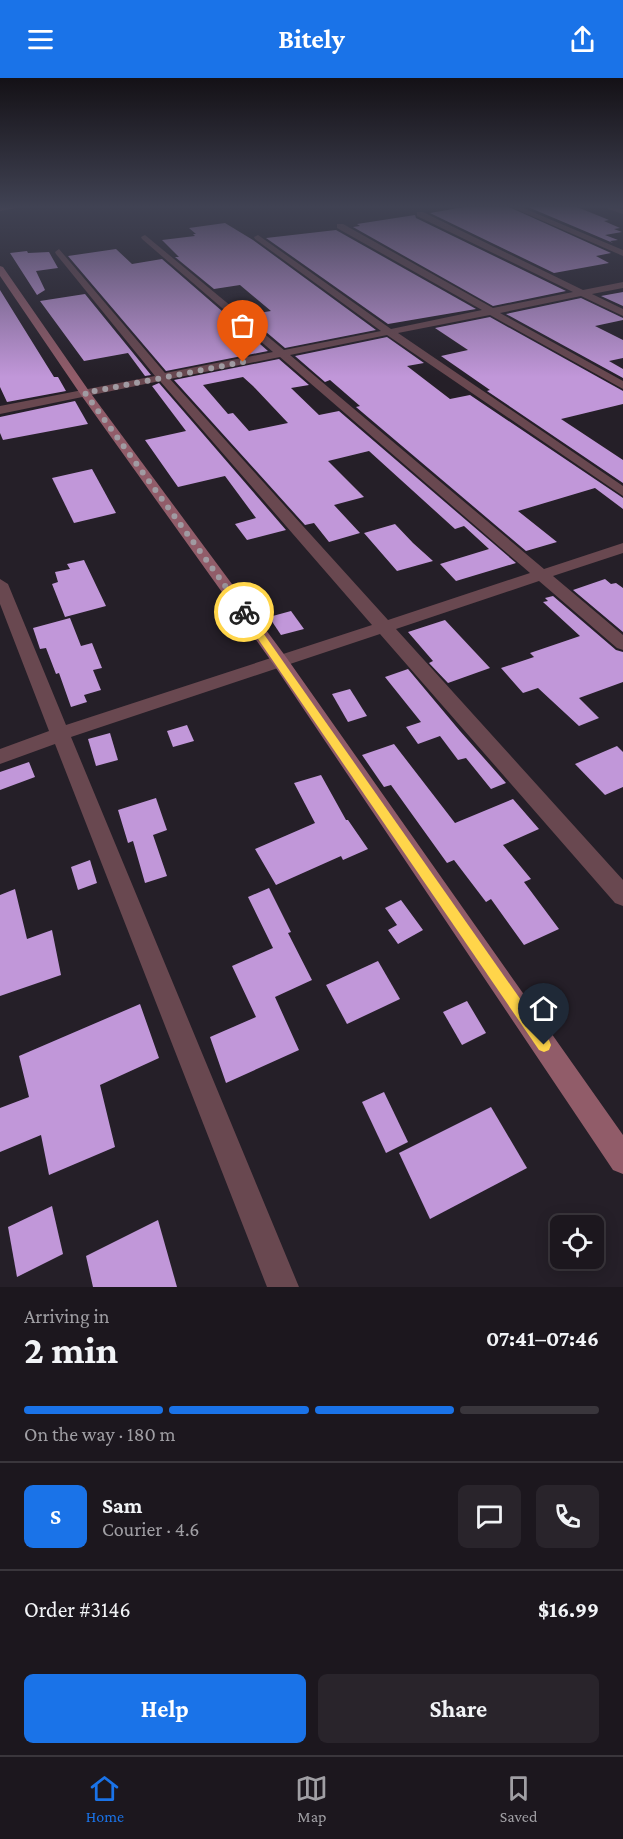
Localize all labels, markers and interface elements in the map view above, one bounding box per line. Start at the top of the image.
icon: menu [24,23,57,56]
icon: share [566,23,599,56]
text: Bitely [278,24,345,54]
pin [217,300,268,362]
icon: bag [226,309,259,342]
courier [214,582,274,642]
icon: bike [228,596,261,629]
pin [518,983,569,1045]
icon: home [527,992,560,1025]
map controls [550,1215,604,1269]
button: locate [550,1215,604,1269]
text: Arriving in [24,1305,109,1327]
text: 07:41–07:46 [486,1326,599,1351]
text: 2 min [24,1328,118,1371]
text: On the way · 180 m [24,1423,176,1445]
button: chat [458,1485,521,1548]
button: phone [536,1485,599,1548]
text: Sam [102,1493,142,1518]
text: S [50,1504,61,1529]
text: Courier · 4.6 [102,1518,200,1540]
text: Order #3146 [24,1597,131,1622]
text: $16.99 [538,1597,599,1622]
button: Help [24,1674,306,1743]
button: Share [318,1674,599,1743]
tab: Home [86,1772,124,1825]
tab: Map [295,1772,328,1825]
tab: Saved [500,1772,537,1825]

